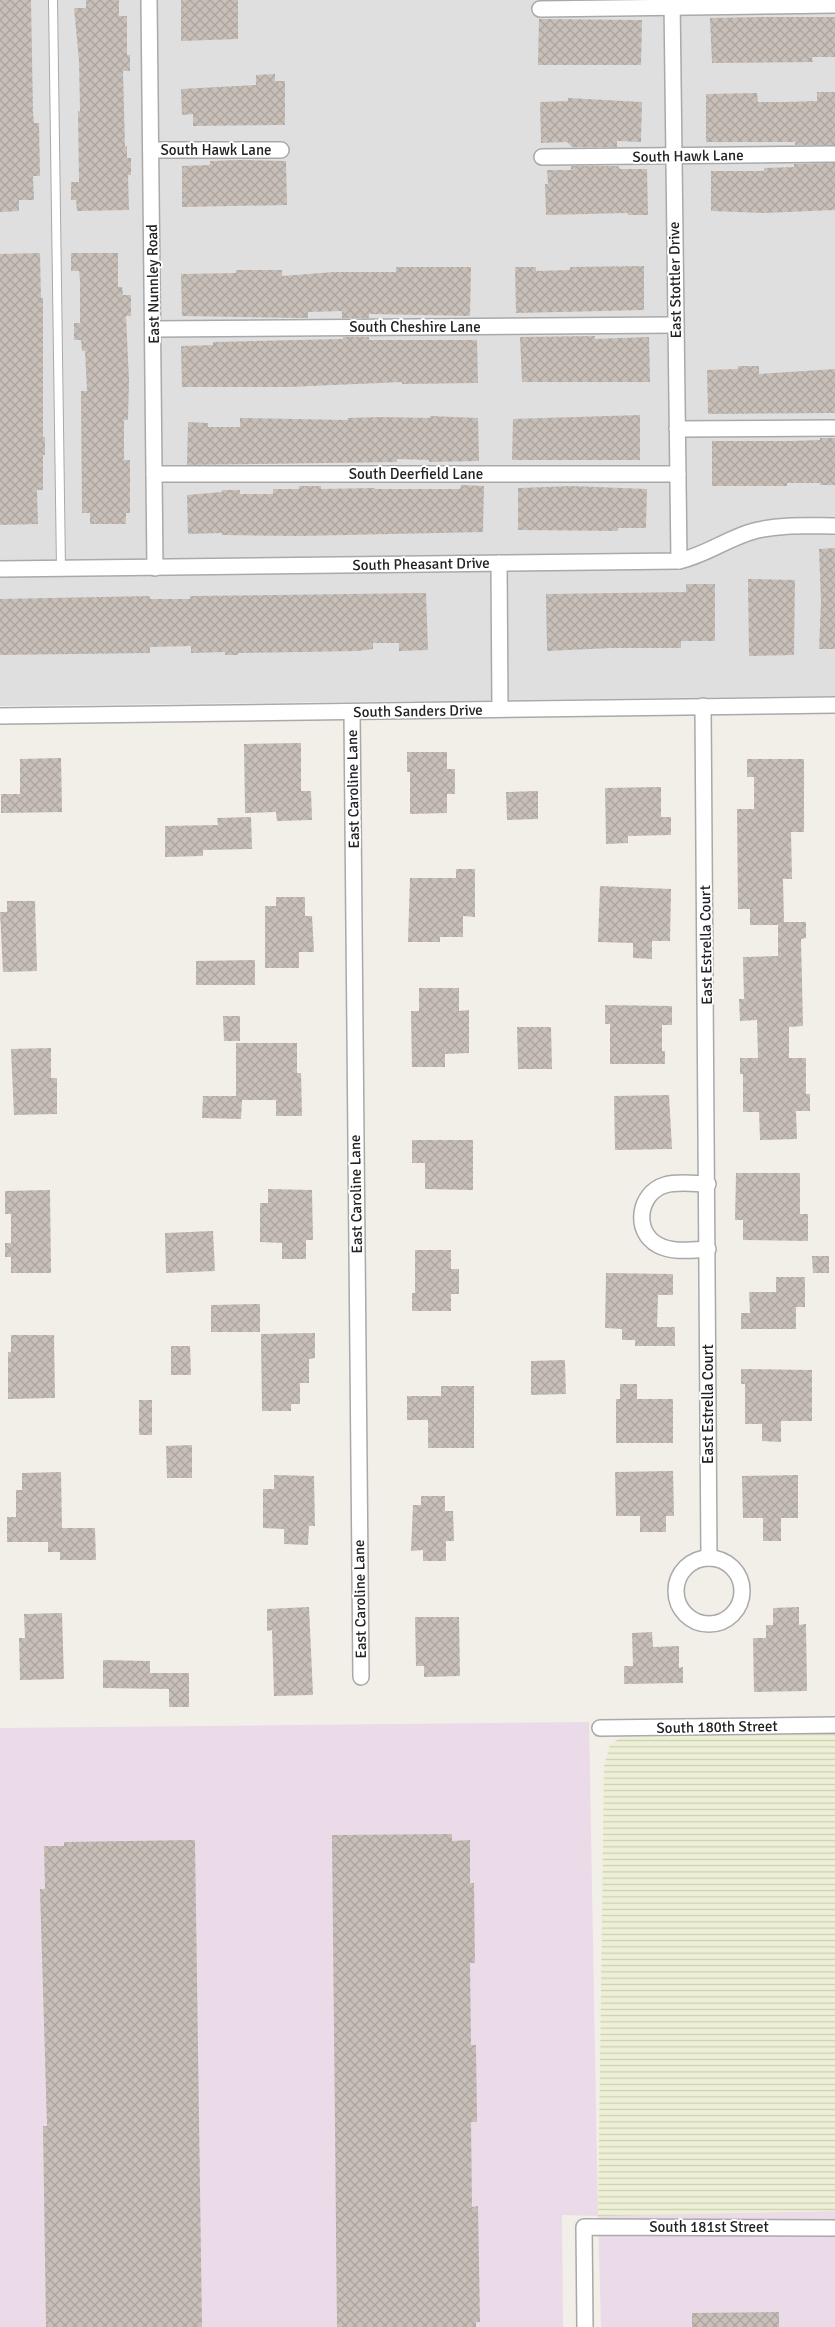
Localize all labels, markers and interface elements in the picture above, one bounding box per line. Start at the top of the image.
street label: South Hawk Lane [160,141,272,159]
street label: South Hawk Lane [632,146,744,166]
street label: East Stottler Drive [665,221,685,339]
street label: East Nunnley Road [143,224,163,344]
street label: South Cheshire Lane [349,318,481,336]
street label: South Deerfield Lane [349,465,483,483]
street label: South Pheasant Drive [352,554,490,574]
street label: South Sanders Drive [353,701,483,721]
street label: East Caroline Lane [343,729,363,849]
street label: East Estrella Court [696,885,716,1005]
street label: East Caroline Lane [346,1134,366,1254]
street label: East Estrella Court [699,1344,717,1464]
street label: East Caroline Lane [350,1539,370,1659]
street label: South 180th Street [656,1717,778,1737]
street label: South 181st Street [649,2218,769,2236]

